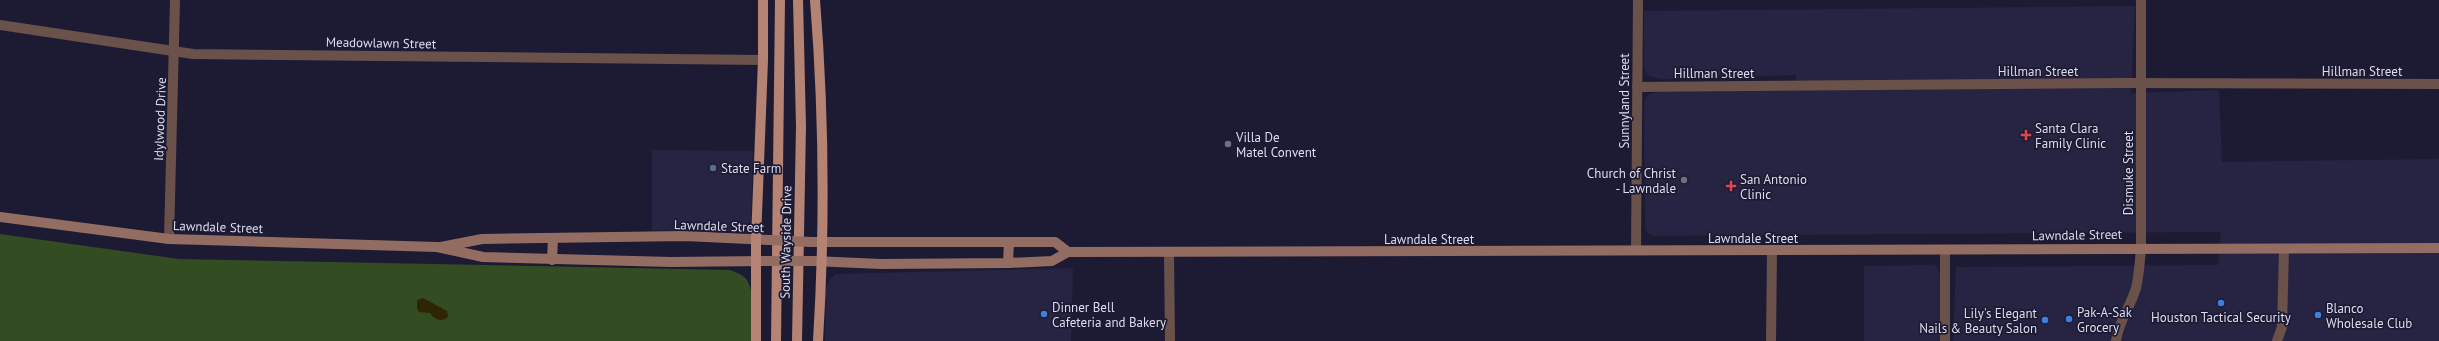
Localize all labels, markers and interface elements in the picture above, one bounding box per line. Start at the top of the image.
street label: Meadowlawn Street [326,34,437,52]
street label: Sunnyland Street [1616,53,1633,149]
street label: Hillman Street [1998,63,2079,80]
street label: Hillman Street [2322,63,2403,80]
street label: Hillman Street [1674,65,1755,82]
street label: Idylwood Drive [150,77,170,161]
place label: Santa Clara Family Clinic [2035,120,2106,152]
place label: Villa De Matel Convent [1235,129,1317,161]
marker: Santa Clara Family Clinic [2020,129,2032,141]
street label: Dismuke Street [2120,130,2137,215]
marker: Villa De Matel Convent [1223,139,1233,149]
place label: State Farm [721,160,781,177]
marker: State Farm [708,163,718,173]
place label: Church of Christ - Lawndale [1587,165,1677,197]
place label: San Antonio Clinic [1740,171,1807,203]
marker: Church of Christ - Lawndale [1679,175,1689,185]
marker: San Antonio Clinic [1725,180,1737,192]
street label: South Wayside Drive [777,185,795,299]
street label: Lawndale Street [674,216,765,236]
street label: Lawndale Street [173,217,264,237]
street label: Lawndale Street [2032,226,2123,244]
street label: Lawndale Street [1708,230,1799,247]
street label: Lawndale Street [1384,231,1475,248]
marker: Houston Tactical Security [2216,298,2226,308]
place label: Dinner Bell Cafeteria and Bakery [1052,299,1166,331]
place label: Blanco Wholesale Club [2326,300,2412,332]
place label: Pak-A-Sak Grocery [2077,304,2133,336]
place label: Lily's Elegant Nails & Beauty Salon [1919,305,2038,337]
marker: Dinner Bell Cafeteria and Bakery [1039,309,1049,319]
place label: Houston Tactical Security [2151,309,2291,326]
marker: Blanco Wholesale Club [2313,310,2323,320]
marker: Pak-A-Sak Grocery [2064,314,2074,324]
marker: Lily's Elegant Nails & Beauty Salon [2040,315,2050,325]

